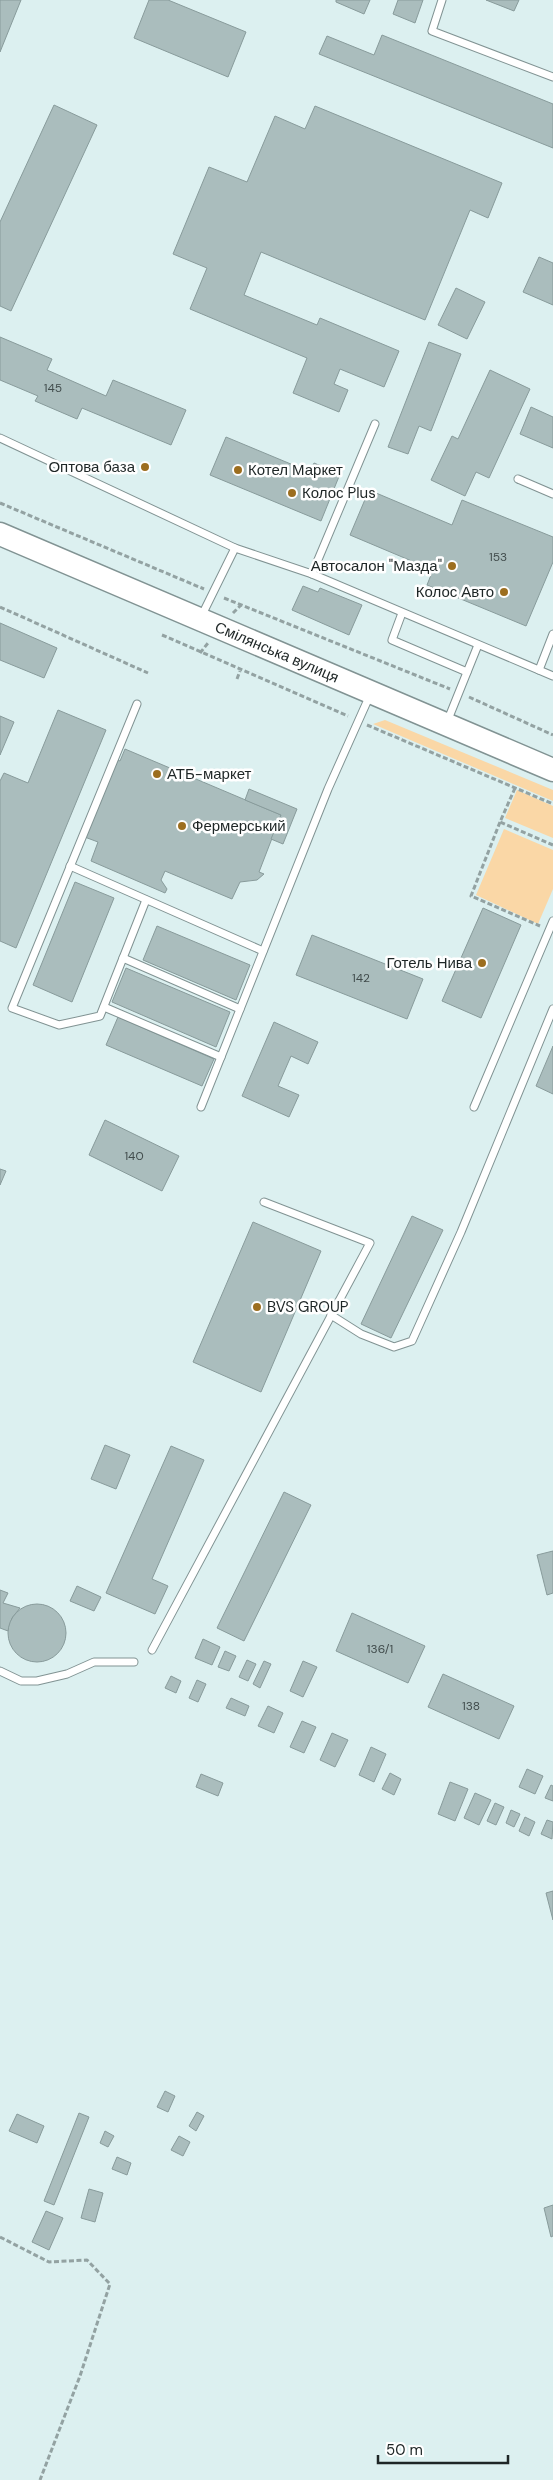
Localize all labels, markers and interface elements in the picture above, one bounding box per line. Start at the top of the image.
house number: 145 [44,380,62,396]
place label: Оптова база [48,457,136,477]
place label: Котел Маркет [248,460,343,480]
marker: Оптова база [139,461,151,473]
marker: Котел Маркет [232,464,244,476]
place label: Колос Plus [302,483,376,503]
marker: Колос Plus [286,487,298,499]
house number: 153 [489,549,507,565]
place label: Автосалон "Мазда" [311,556,442,576]
marker: Автосалон "Мазда" [446,560,458,572]
place label: Колос Авто [416,582,494,602]
marker: Колос Авто [498,586,510,598]
street label: Смілянська вулиця [212,617,342,687]
place label: АТБ-маркет [167,764,252,784]
marker: АТБ-маркет [151,768,163,780]
place label: Фермерський [192,816,286,836]
marker: Фермерський [176,820,188,832]
place label: Готель Нива [386,953,473,973]
marker: Готель Нива [476,957,488,969]
house number: 142 [352,970,370,986]
house number: 140 [124,1148,144,1164]
place label: BVS GROUP [267,1297,349,1317]
marker: BVS GROUP [251,1301,263,1313]
house number: 136/1 [367,1641,393,1657]
house number: 138 [462,1698,480,1714]
scale bar [378,2432,508,2464]
text: 50 m [386,2440,423,2460]

